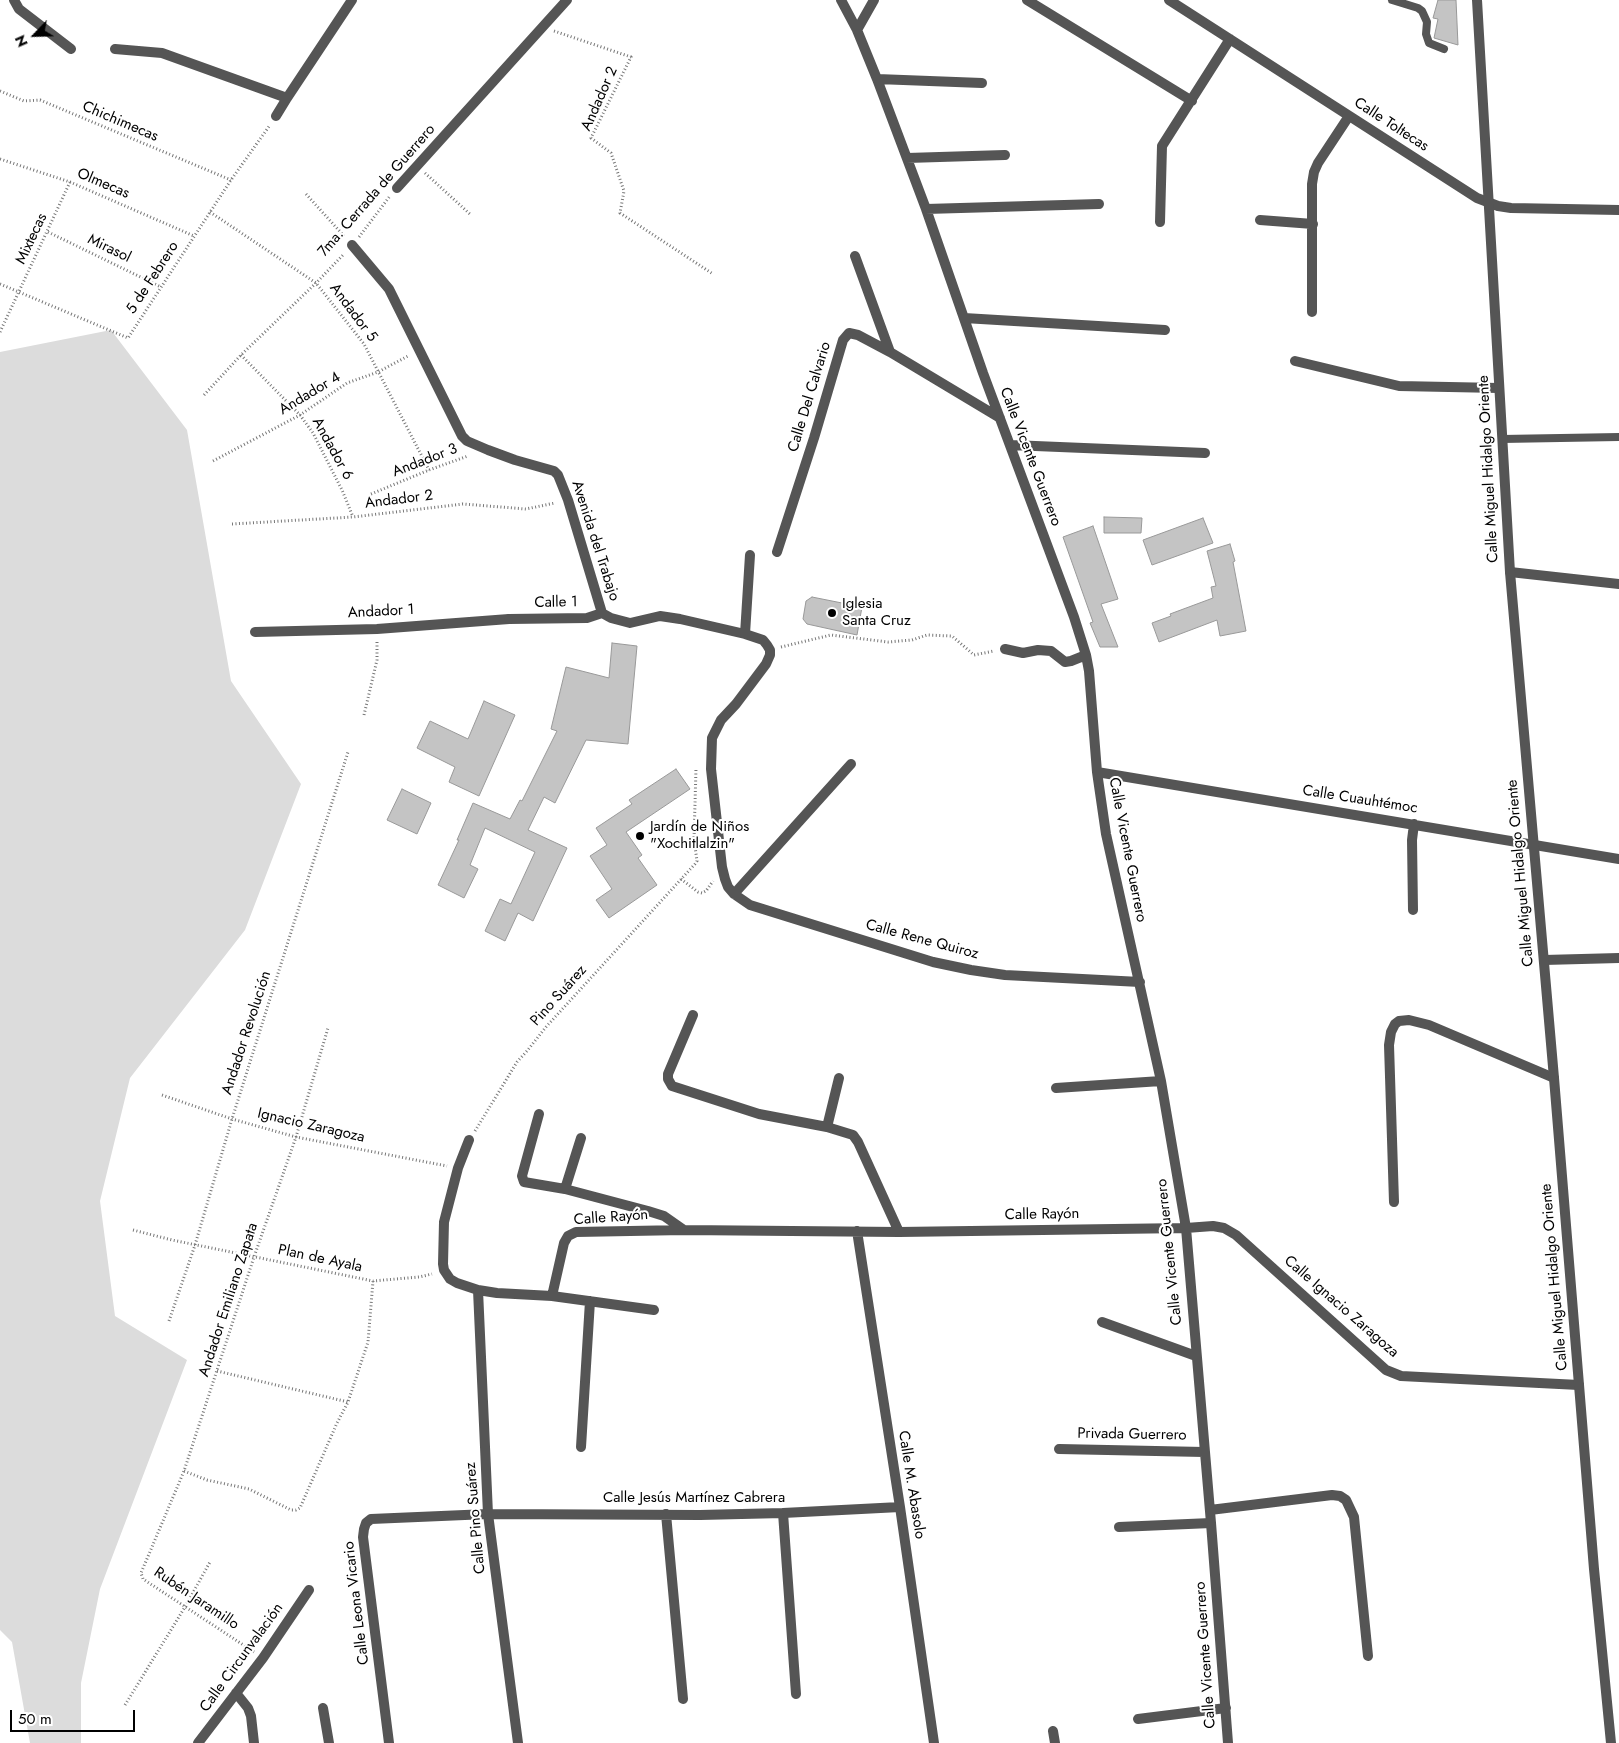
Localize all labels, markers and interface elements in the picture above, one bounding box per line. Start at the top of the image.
north arrow [10,10,60,60]
text: N [10,32,33,50]
street label: Andador 2 [578,64,622,134]
street label: Calle Toltecas [1350,94,1432,156]
street label: Chichimecas [79,98,161,146]
street label: 7ma. Cerrada de Guerrero [315,121,439,261]
street label: Olmecas [74,165,132,203]
street label: Mixtecas [12,211,52,267]
street label: Mirasol [84,231,134,267]
street label: 5 de Febrero [123,238,183,318]
street label: Andador 5 [325,280,381,346]
street label: Calle Del Calvario [785,340,835,454]
street label: Andador 4 [276,369,344,419]
street label: Calle Miguel Hidalgo Oriente [1475,375,1503,563]
street label: Calle Vicente Guerrero [995,385,1065,529]
street label: Andador 6 [308,415,356,483]
street label: Andador 3 [390,440,460,482]
street label: Avenida del Trabajo [567,479,623,603]
street label: Andador 2 [364,487,434,513]
street label: Calle 1 [534,594,578,612]
place label: Iglesia Santa Cruz [842,595,911,630]
street label: Andador 1 [347,601,415,623]
marker: Iglesia Santa Cruz [826,607,838,619]
street label: Calle Vicente Guerrero [1104,776,1150,924]
street label: Calle Miguel Hidalgo Oriente [1504,779,1538,967]
street label: Calle Cuauhtémoc [1301,782,1419,818]
place label: Jardín de Niños "Xochitlalzin" [650,818,749,853]
marker: Jardín de Niños "Xochitlalzin" [634,830,646,842]
street label: Calle Rene Quiroz [864,916,980,964]
street label: Pino Suárez [527,962,591,1030]
street label: Andador Revolución [219,969,275,1097]
street label: Ignacio Zaragoza [256,1105,366,1147]
street label: Calle Vicente Guerrero [1153,1178,1187,1326]
street label: Calle Miguel Hidalgo Oriente [1538,1183,1572,1371]
street label: Calle Rayón [1005,1205,1079,1225]
street label: Calle Rayón [573,1206,649,1230]
street label: Andador Emiliano Zapata [196,1221,262,1379]
street label: Plan de Ayala [276,1241,364,1277]
street label: Calle Ignacio Zaragoza [1280,1252,1402,1362]
street label: Privada Guerrero [1077,1425,1187,1445]
street label: Calle M. Abasolo [894,1430,928,1540]
street label: Calle Pino Suárez [462,1461,490,1575]
street label: Calle Jesús Martínez Cabrera [603,1489,785,1507]
street label: Calle Leona Vicario [340,1540,374,1666]
street label: Rubén Jaramillo [150,1564,242,1634]
street label: Calle Vicente Guerrero [1192,1581,1220,1729]
street label: Calle Circunvalación [196,1600,288,1716]
scale bar [12,1700,138,1732]
text: 50 m [18,1708,52,1730]

